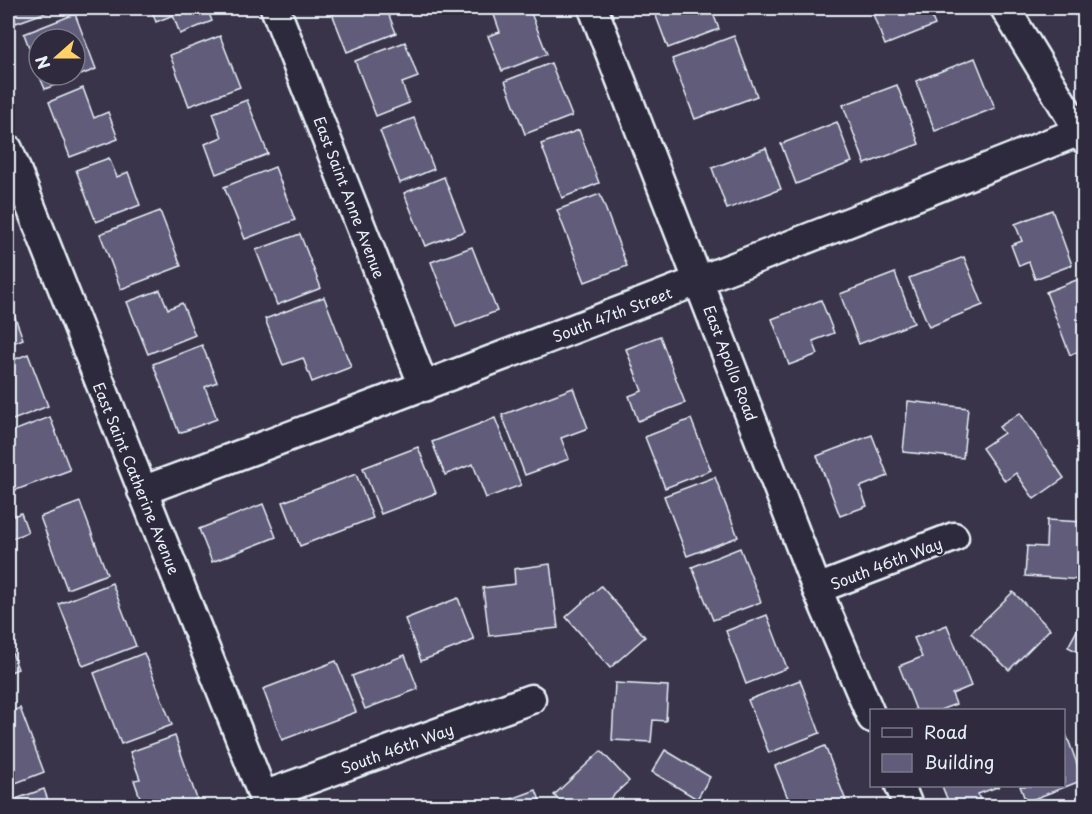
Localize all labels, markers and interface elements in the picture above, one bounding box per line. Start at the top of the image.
north arrow [27,27,87,87]
text: N [29,53,56,73]
street label: East Saint Anne Avenue [308,113,392,281]
street label: South 47th Street [549,281,675,347]
street label: East Apollo Road [698,302,764,424]
street label: East Saint Catherine Avenue [88,378,186,578]
street label: South 46th Way [827,531,945,595]
legend [870,709,1065,787]
street label: South 46th Way [338,717,456,779]
text: Road [924,718,968,745]
text: Building [924,748,994,775]

